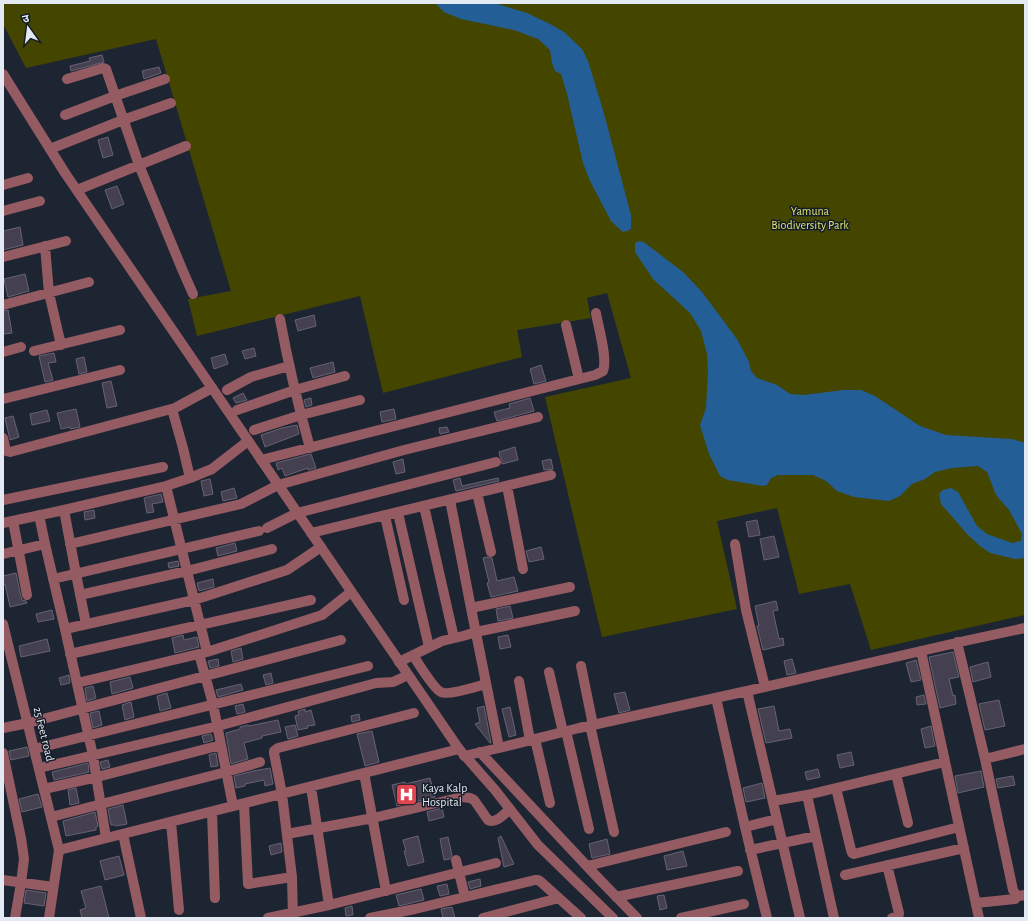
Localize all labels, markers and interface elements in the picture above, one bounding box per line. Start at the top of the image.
north arrow [8,8,48,48]
text: उ [21,13,31,25]
park label: Yamuna Biodiversity Park [771,205,849,232]
street label: 25 Feet road [31,706,57,762]
hospital icon: Kaya Kalp Hospital [393,782,419,808]
place label: Kaya Kalp Hospital [422,782,467,808]

